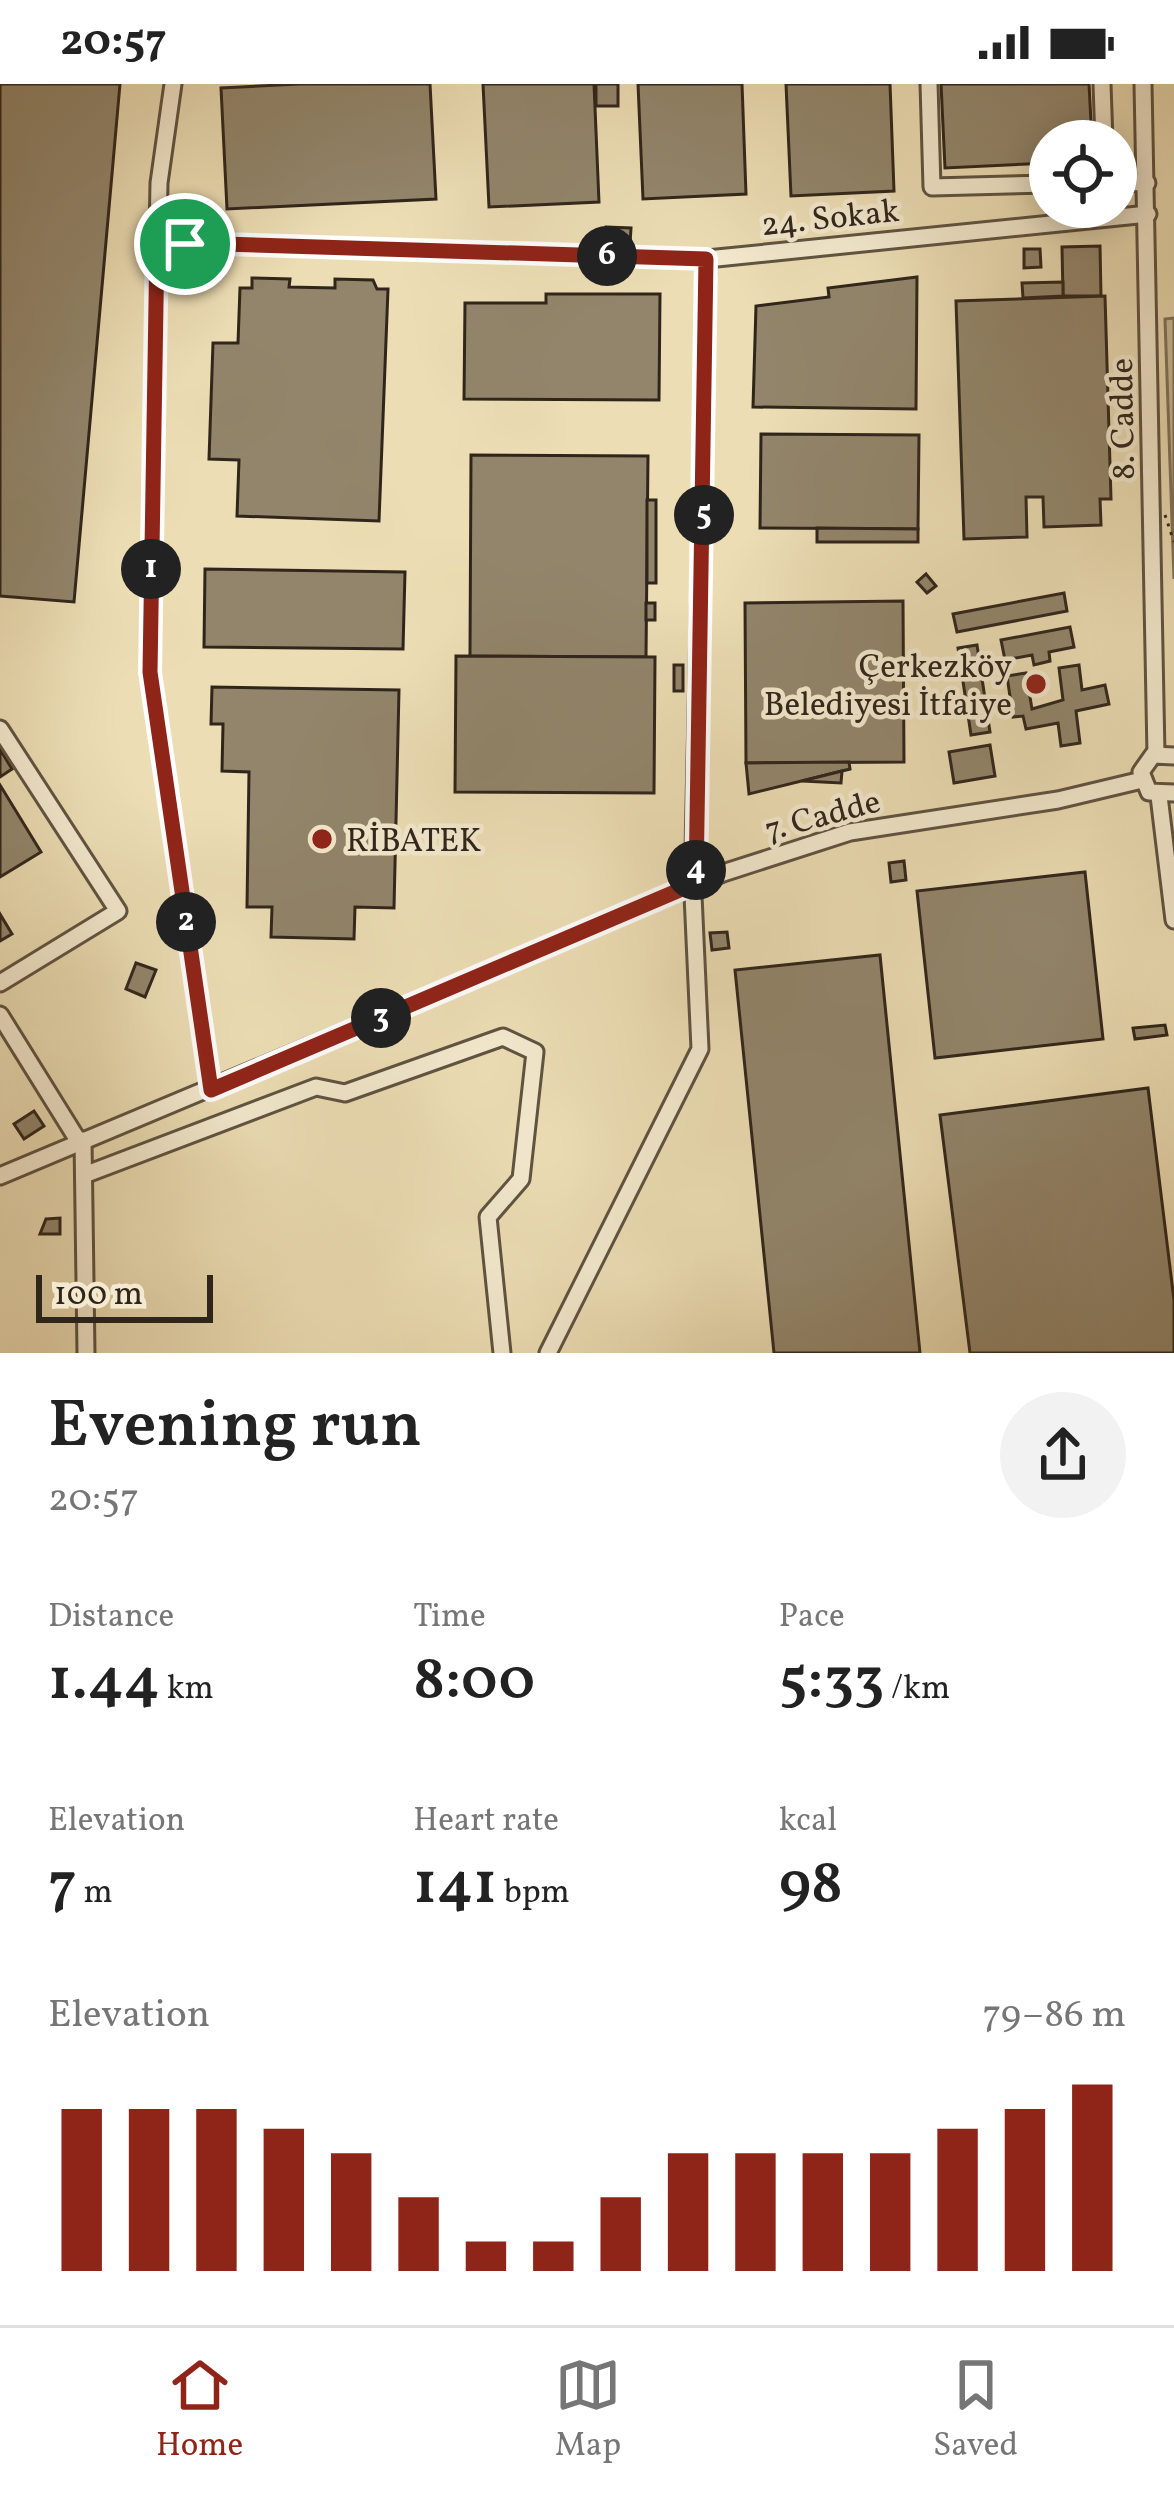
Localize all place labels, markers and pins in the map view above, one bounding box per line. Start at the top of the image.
pin [134,193,236,295]
pin: 6 [577,226,637,286]
pin: 5 [674,485,734,545]
pin: 1 [121,539,181,599]
place label: Çerkezköy Belediyesi İtfaiye [764,646,1012,730]
marker: Çerkezköy Belediyesi İtfaiye [1023,671,1049,697]
place label: RİBATEK [346,820,481,866]
marker: RİBATEK [309,826,335,852]
pin: 4 [666,840,726,900]
pin: 2 [156,892,216,952]
pin: 3 [351,988,411,1048]

